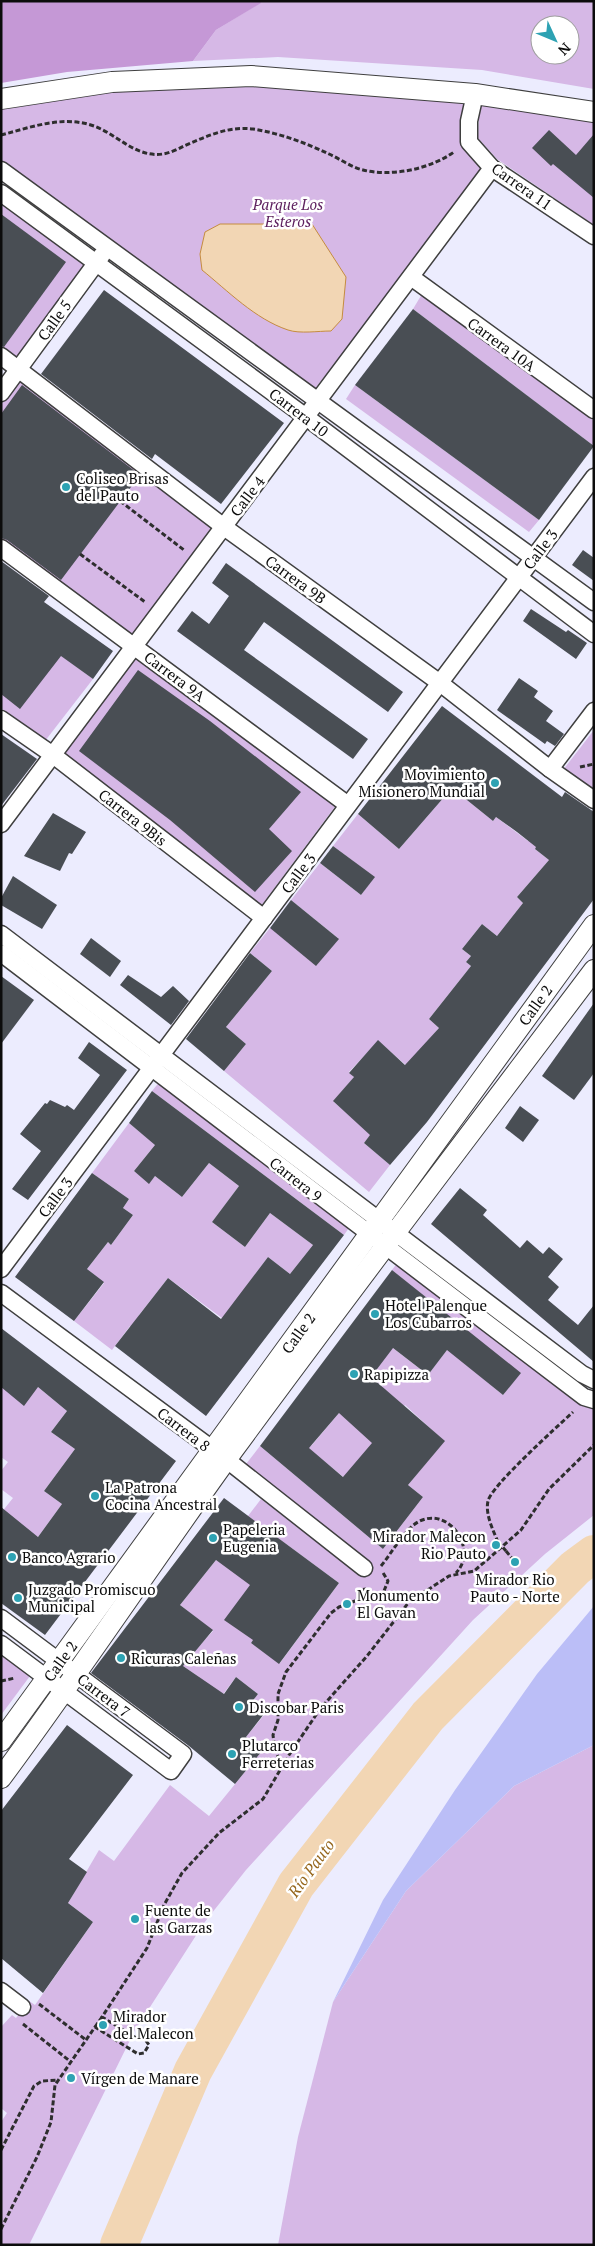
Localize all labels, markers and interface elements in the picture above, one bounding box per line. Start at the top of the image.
north arrow [530,15,580,65]
text: N [554,39,575,60]
street label: Carrera 11 [488,158,556,214]
park label: Parque Los Esteros [252,194,323,231]
street label: Calle 5 [33,296,75,344]
street label: Carrera 10A [464,313,541,376]
street label: Carrera 10 [265,383,333,441]
place label: Coliseo Brisas del Pauto [76,468,169,505]
street label: Calle 4 [225,472,269,520]
marker: Coliseo Brisas del Pauto [60,481,72,493]
street label: Calle 3 [518,525,562,573]
street label: Carrera 9B [262,550,330,608]
street label: Carrera 9A [140,646,210,706]
place label: Movimiento Misionero Mundial [359,764,485,801]
marker: Movimiento Misionero Mundial [489,777,501,789]
street label: Carrera 9Bis [95,784,171,850]
street label: Calle 3 [276,849,320,897]
street label: Calle 2 [514,981,556,1029]
street label: Carrera 9 [266,1152,326,1206]
street label: Calle 3 [33,1173,77,1221]
place label: Hotel Palenque Los Cubarros [385,1295,487,1332]
marker: Hotel Palenque Los Cubarros [369,1308,381,1320]
street label: Calle 2 [277,1309,319,1357]
place label: Rapipizza [364,1364,429,1384]
marker: Rapipizza [348,1368,360,1380]
street label: Carrera 8 [154,1403,214,1455]
place label: La Patrona Cocina Ancestral [105,1477,217,1514]
marker: La Patrona Cocina Ancestral [89,1490,101,1502]
place label: Papeleria Eugenia [223,1519,286,1556]
place label: Mirador Malecon Rio Pauto [373,1526,486,1563]
marker: Papeleria Eugenia [207,1532,219,1544]
marker: Mirador Malecon Rio Pauto [490,1539,502,1551]
place label: Banco Agrario [22,1547,116,1567]
marker: Banco Agrario [6,1551,18,1563]
marker: Mirador Rio Pauto - Norte [509,1556,521,1568]
place label: Mirador Rio Pauto - Norte [470,1569,560,1606]
place label: Juzgado Promiscuo Municipal [28,1579,155,1616]
place label: Monumento El Gavan [357,1585,439,1622]
marker: Juzgado Promiscuo Municipal [12,1592,24,1604]
marker: Monumento El Gavan [341,1598,353,1610]
street label: Calle 2 [39,1637,81,1685]
place label: Ricuras Caleñas [131,1648,236,1668]
marker: Ricuras Caleñas [115,1652,127,1664]
street label: Carrera 7 [74,1669,134,1721]
place label: Discobar Paris [249,1697,344,1717]
marker: Discobar Paris [233,1701,245,1713]
place label: Plutarco Ferreterias [242,1735,314,1772]
marker: Plutarco Ferreterias [226,1748,238,1760]
water label: Río Pauto [282,1835,339,1902]
place label: Fuente de las Garzas [145,1900,212,1937]
marker: Fuente de las Garzas [129,1913,141,1925]
place label: Mirador del Malecon [113,2006,194,2043]
marker: Mirador del Malecon [97,2019,109,2031]
place label: Vírgen de Manare [81,2068,199,2088]
marker: Vírgen de Manare [65,2072,77,2084]

